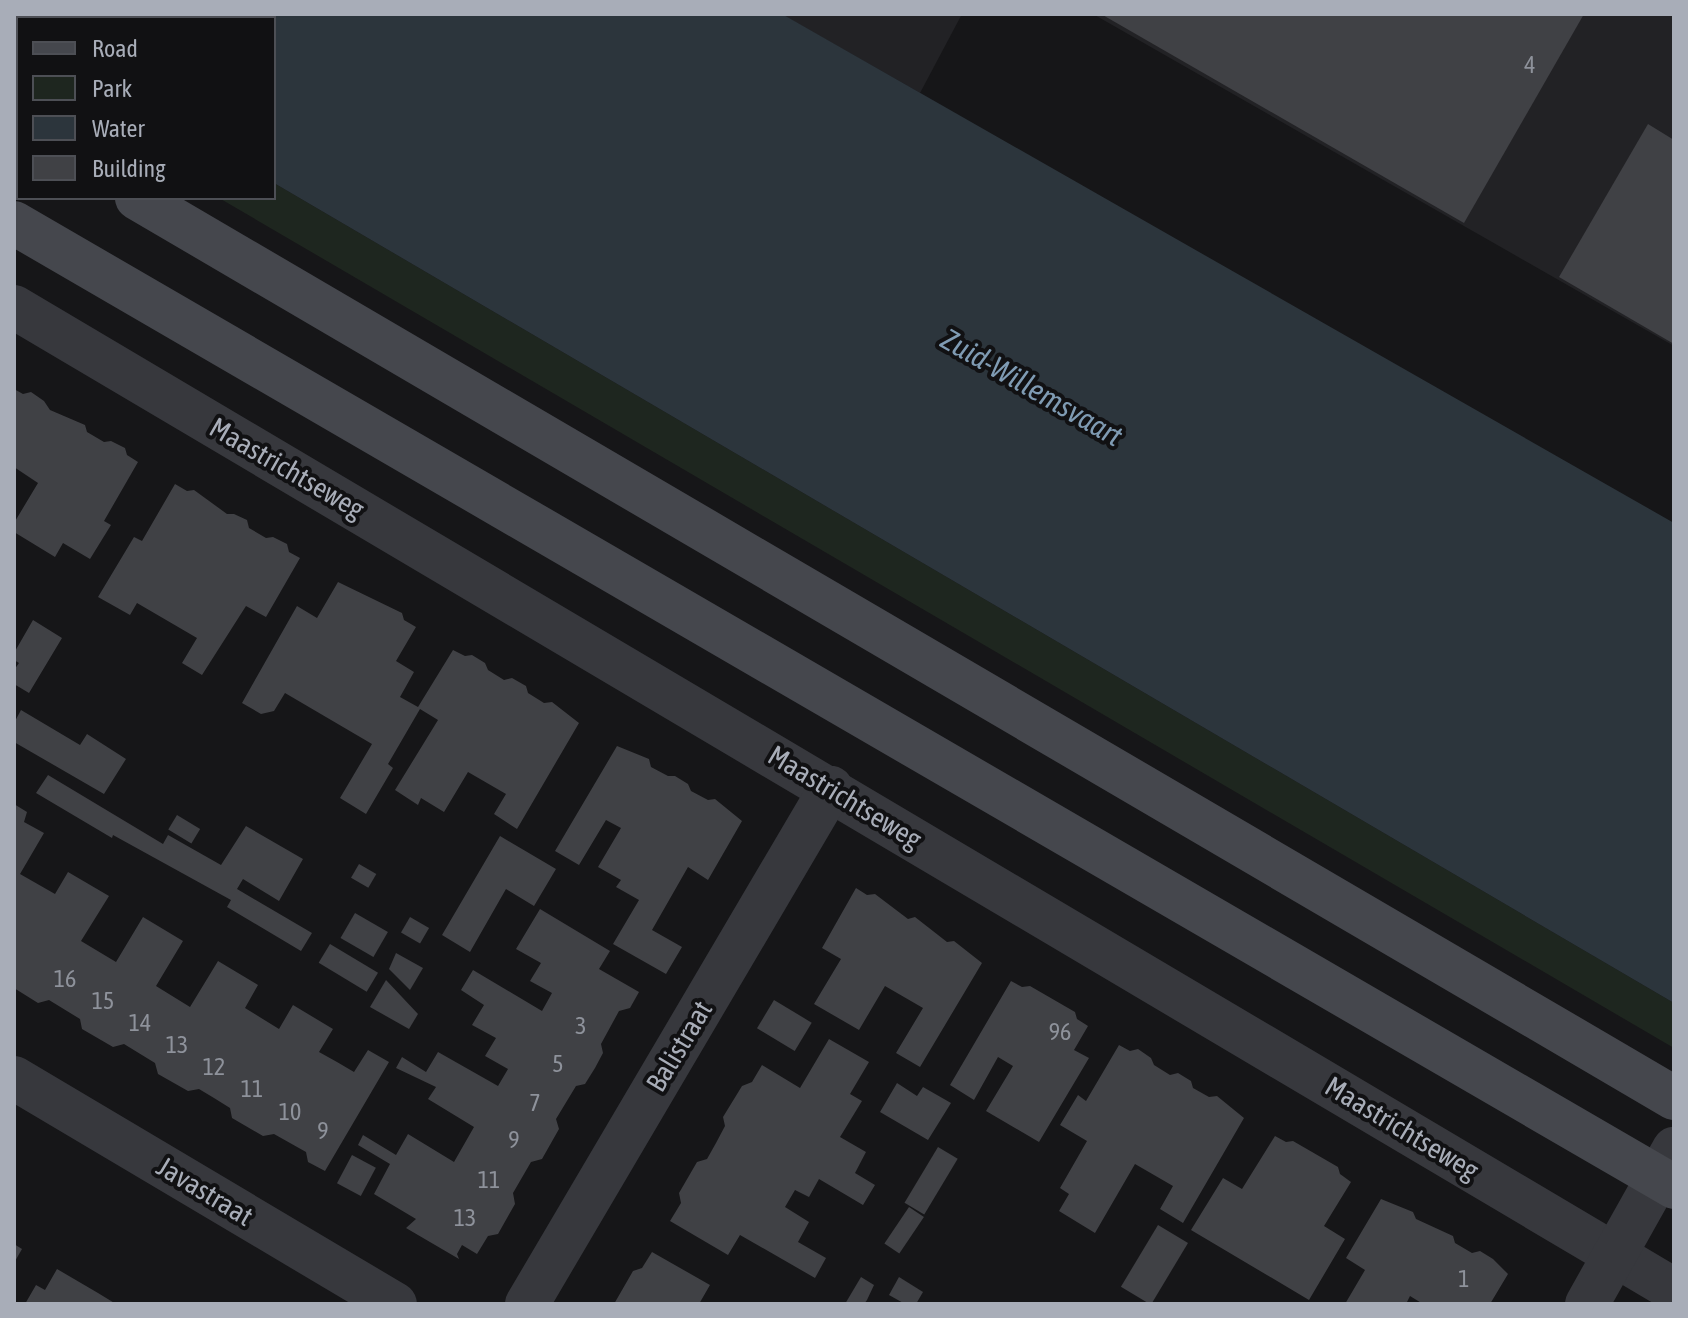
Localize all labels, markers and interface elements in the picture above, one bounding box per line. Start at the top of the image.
legend [16,16,276,200]
text: Road [92,35,138,62]
house number: 4 [1524,51,1536,79]
text: Park [92,75,132,102]
text: Water [92,115,145,142]
text: Building [92,155,165,182]
water label: Zuid-Willemsvaart [935,320,1129,454]
street label: Maastrichtseweg [204,410,370,526]
street label: Maastrichtseweg [762,738,928,856]
house number: 16 [54,965,76,993]
house number: 15 [92,987,114,1015]
street label: Balistraat [639,995,719,1097]
house number: 14 [129,1009,151,1037]
house number: 3 [575,1012,587,1040]
house number: 96 [1049,1018,1071,1046]
house number: 13 [166,1031,188,1059]
house number: 5 [552,1050,564,1078]
house number: 12 [203,1053,225,1081]
street label: Maastrichtseweg [1319,1069,1485,1187]
house number: 11 [241,1075,263,1103]
house number: 7 [529,1089,541,1117]
house number: 10 [279,1098,301,1126]
house number: 9 [317,1117,329,1145]
house number: 9 [508,1126,520,1154]
street label: Javastraat [151,1149,259,1233]
house number: 11 [478,1166,500,1194]
house number: 13 [454,1204,476,1232]
house number: 1 [1458,1265,1470,1293]

